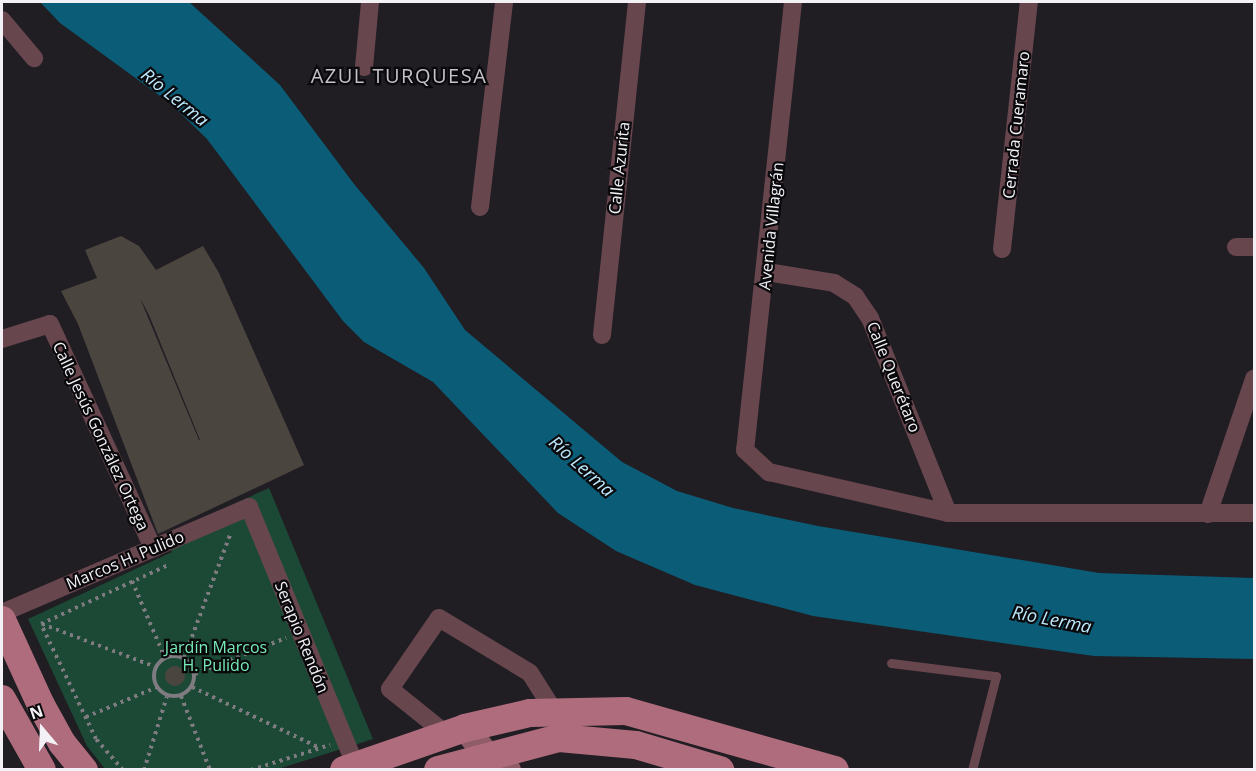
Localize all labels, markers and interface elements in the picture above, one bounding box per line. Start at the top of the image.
street label: Cerrada Cueramaro [999,50,1033,200]
water label: Río Lerma [137,63,213,131]
district label: AZUL TURQUESA [311,63,487,87]
street label: Calle Azurita [605,121,633,215]
street label: Avenida Villagrán [755,161,787,291]
street label: Calle Querétaro [863,319,925,435]
street label: Calle Jesús González Ortega [49,339,153,533]
water label: Río Lerma [545,431,619,501]
street label: Marcos H. Pulido [63,527,187,593]
street label: Serapio Rendón [271,578,333,696]
water label: Río Lerma [1011,601,1093,637]
park label: Jardín Marcos H. Pulido [165,637,267,675]
north arrow [12,699,72,759]
text: N [26,699,46,725]

